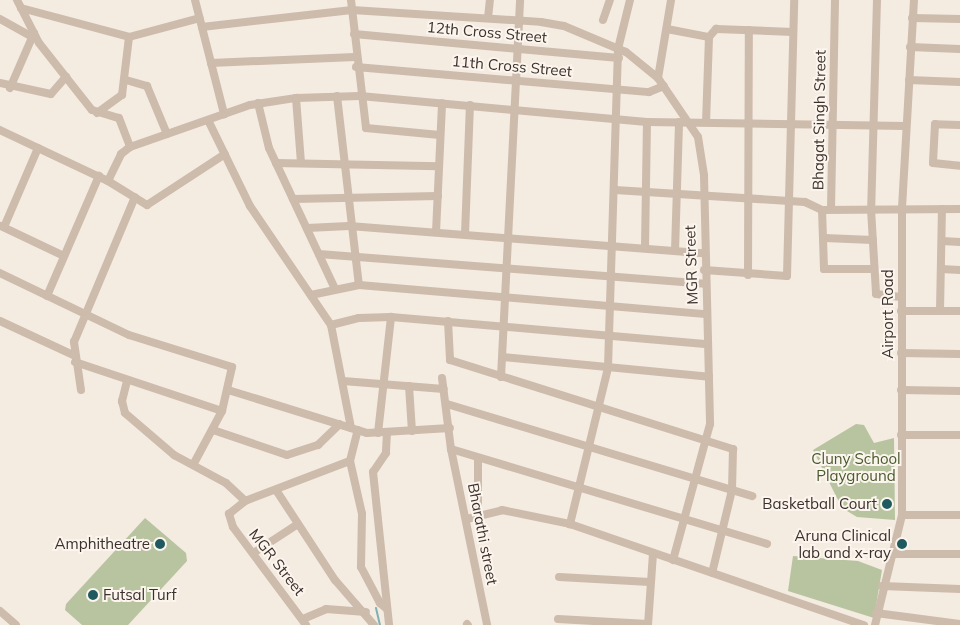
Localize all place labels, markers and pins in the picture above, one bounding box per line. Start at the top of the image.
place label: Basketball Court [762,495,877,513]
marker: Basketball Court [881,498,893,510]
place label: Aruna Clinical lab and x-ray [794,526,891,561]
place label: Amphitheatre [54,535,150,553]
marker: Aruna Clinical lab and x-ray [895,537,909,551]
marker: Amphitheatre [154,538,166,550]
place label: Futsal Turf [103,586,177,604]
marker: Futsal Turf [87,589,99,601]

